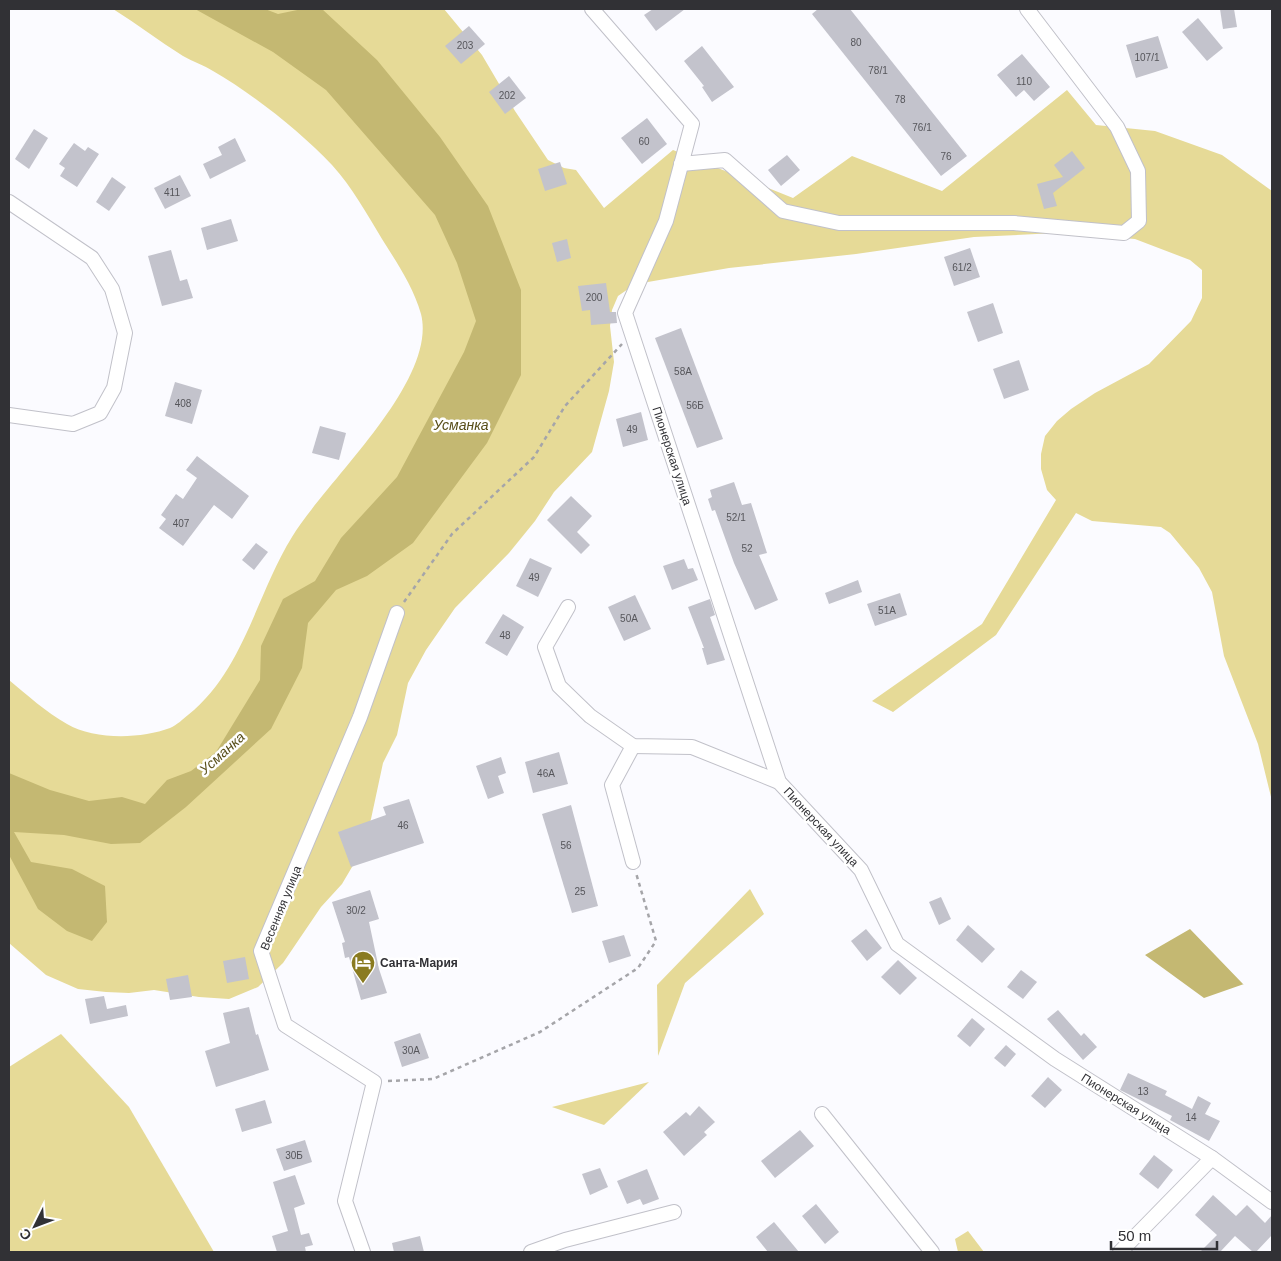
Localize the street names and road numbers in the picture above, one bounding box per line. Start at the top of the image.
street label: Пионерская улица [649,405,695,507]
street label: Пионерская улица [781,785,861,870]
street label: Весенняя улица [258,863,304,952]
street label: Пионерская улица [1079,1071,1174,1137]

